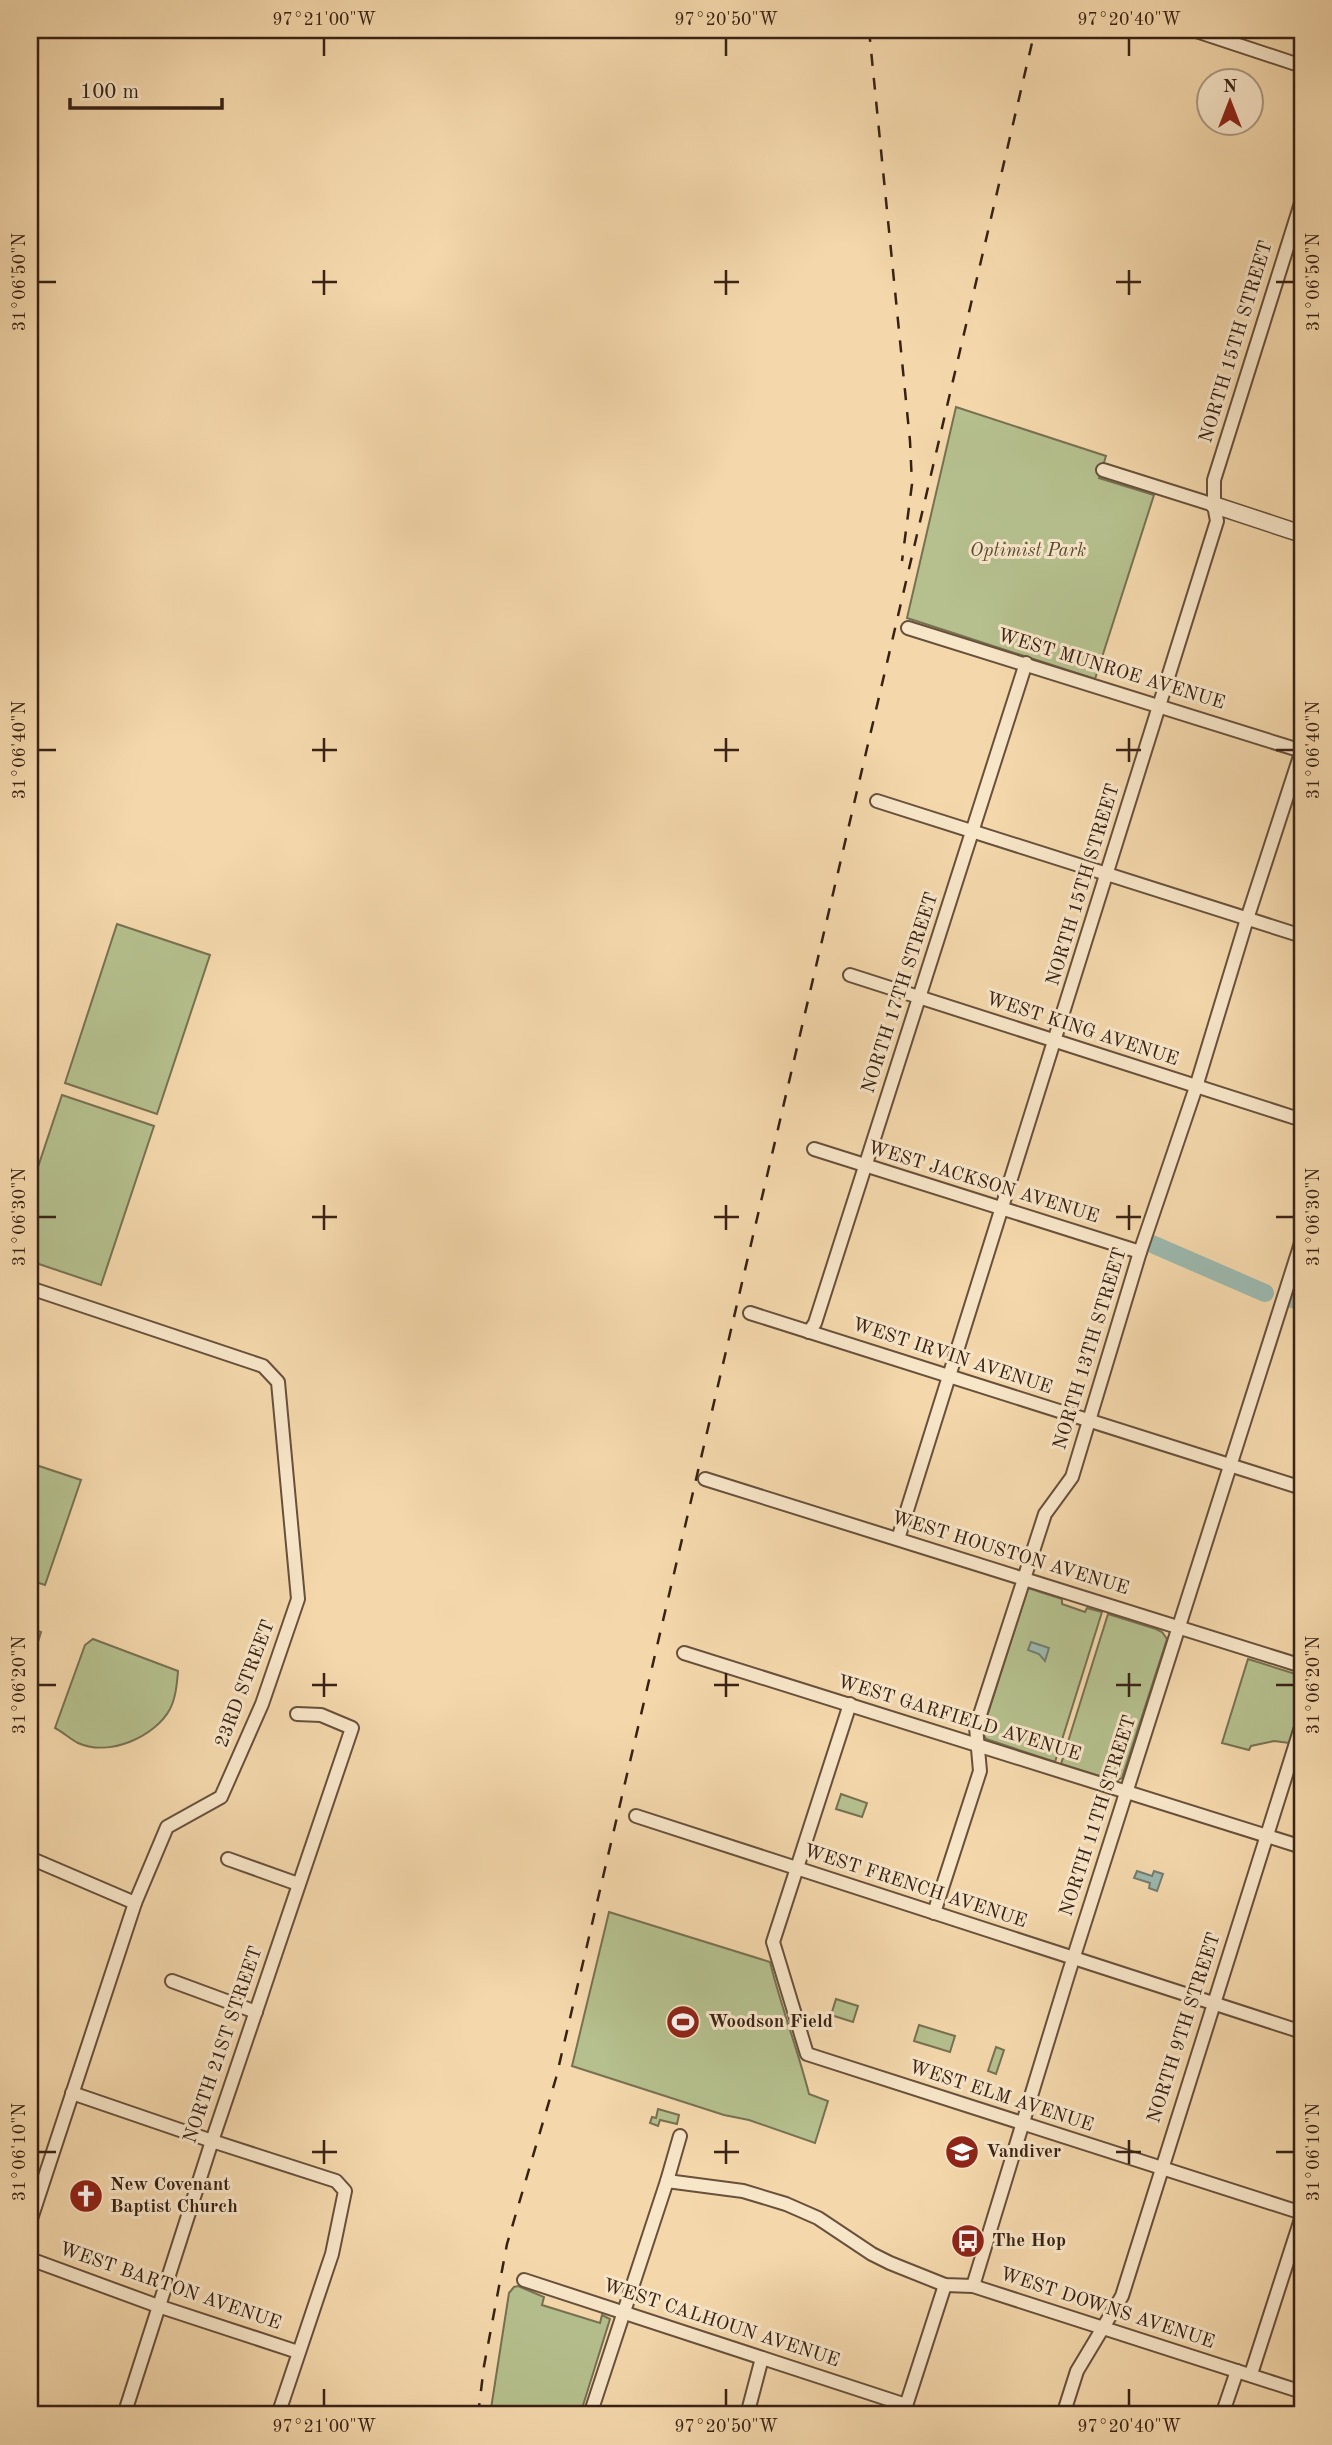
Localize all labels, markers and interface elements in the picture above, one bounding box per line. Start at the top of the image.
text: 97°21'00"W [272,11,376,29]
text: 97°20'50"W [674,11,778,29]
text: 97°20'40"W [1077,11,1181,29]
scale bar [70,66,222,110]
north arrow [1196,66,1266,136]
text: N [1223,78,1238,97]
text: 100 m [80,82,139,103]
text: 31°06'50"N [11,233,29,331]
text: 31°06'50"N [1305,233,1323,331]
street label: NORTH 15TH STREET [1197,239,1277,445]
park label: Optimist Park [970,542,1086,561]
street label: WEST MUNROE AVENUE [995,626,1227,714]
text: 31°06'40"N [11,701,29,799]
text: 31°06'40"N [1305,701,1323,799]
street label: NORTH 15TH STREET [1044,782,1124,988]
street label: NORTH 17TH STREET [860,890,942,1096]
street label: WEST KING AVENUE [983,990,1181,1070]
street label: WEST JACKSON AVENUE [865,1139,1101,1227]
text: 31°06'30"N [11,1168,29,1266]
text: 31°06'30"N [1305,1168,1323,1266]
street label: NORTH 13TH STREET [1051,1246,1131,1452]
street label: WEST IRVIN AVENUE [850,1316,1054,1398]
street label: WEST HOUSTON AVENUE [889,1509,1131,1599]
street label: 23RD STREET [213,1618,279,1750]
text: 31°06'20"N [11,1636,29,1734]
text: 31°06'20"N [1305,1636,1323,1734]
street label: WEST GARFIELD AVENUE [835,1673,1083,1765]
street label: NORTH 11TH STREET [1058,1713,1140,1919]
street label: WEST FRENCH AVENUE [801,1842,1029,1932]
street label: NORTH 9TH STREET [1145,1930,1225,2126]
street label: NORTH 21ST STREET [181,1944,267,2146]
sports icon: Woodson Field [664,2003,702,2041]
place label: Woodson Field [708,2013,833,2032]
street label: WEST ELM AVENUE [906,2058,1096,2136]
text: 31°06'10"N [11,2103,29,2201]
text: 31°06'10"N [1305,2103,1323,2201]
school or university icon: Vandiver [943,2133,981,2171]
place label: Vandiver [986,2143,1061,2162]
place label: New Covenant Baptist Church [110,2176,238,2217]
church icon: New Covenant Baptist Church [67,2177,105,2215]
bus stop icon: The Hop [949,2222,987,2260]
place label: The Hop [992,2232,1066,2251]
street label: WEST BARTON AVENUE [57,2240,283,2334]
street label: WEST DOWNS AVENUE [997,2265,1217,2353]
street label: WEST CALHOUN AVENUE [600,2277,842,2371]
text: 97°21'00"W [272,2418,376,2436]
text: 97°20'50"W [674,2418,778,2436]
text: 97°20'40"W [1077,2418,1181,2436]

